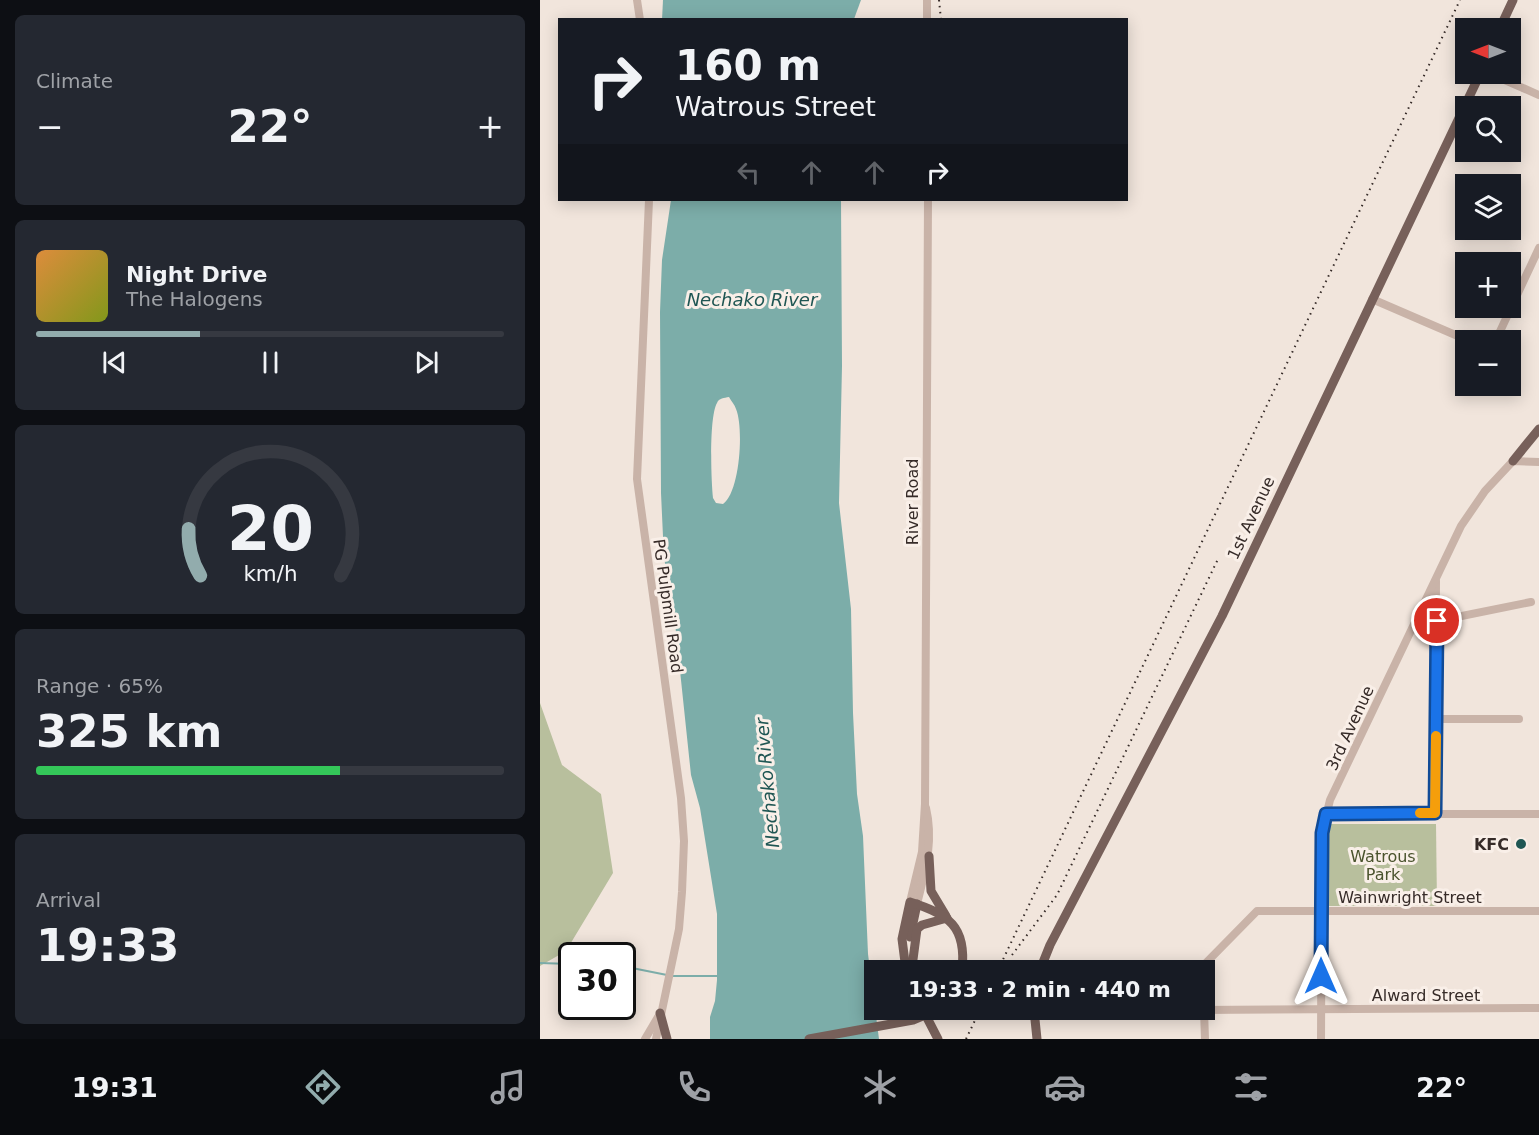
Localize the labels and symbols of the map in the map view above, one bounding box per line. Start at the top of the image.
north arrow [1455,18,1521,84]
water label: Nechako River [687,289,819,310]
street label: River Road [903,459,922,545]
street label: 1st Avenue [1224,474,1278,562]
street label: PG Pulpmill Road [649,538,687,674]
pin [1411,595,1462,646]
street label: 3rd Avenue [1322,683,1378,773]
water label: Nechako River [751,715,783,849]
place label: KFC [1474,835,1509,854]
marker: KFC [1514,837,1528,851]
park label: Watrous Park [1350,847,1416,884]
street label: Wainwright Street [1338,888,1482,907]
speed limit sign: 30 [558,942,636,1020]
position arrow [1289,944,1353,1008]
street label: Alward Street [1372,986,1480,1005]

